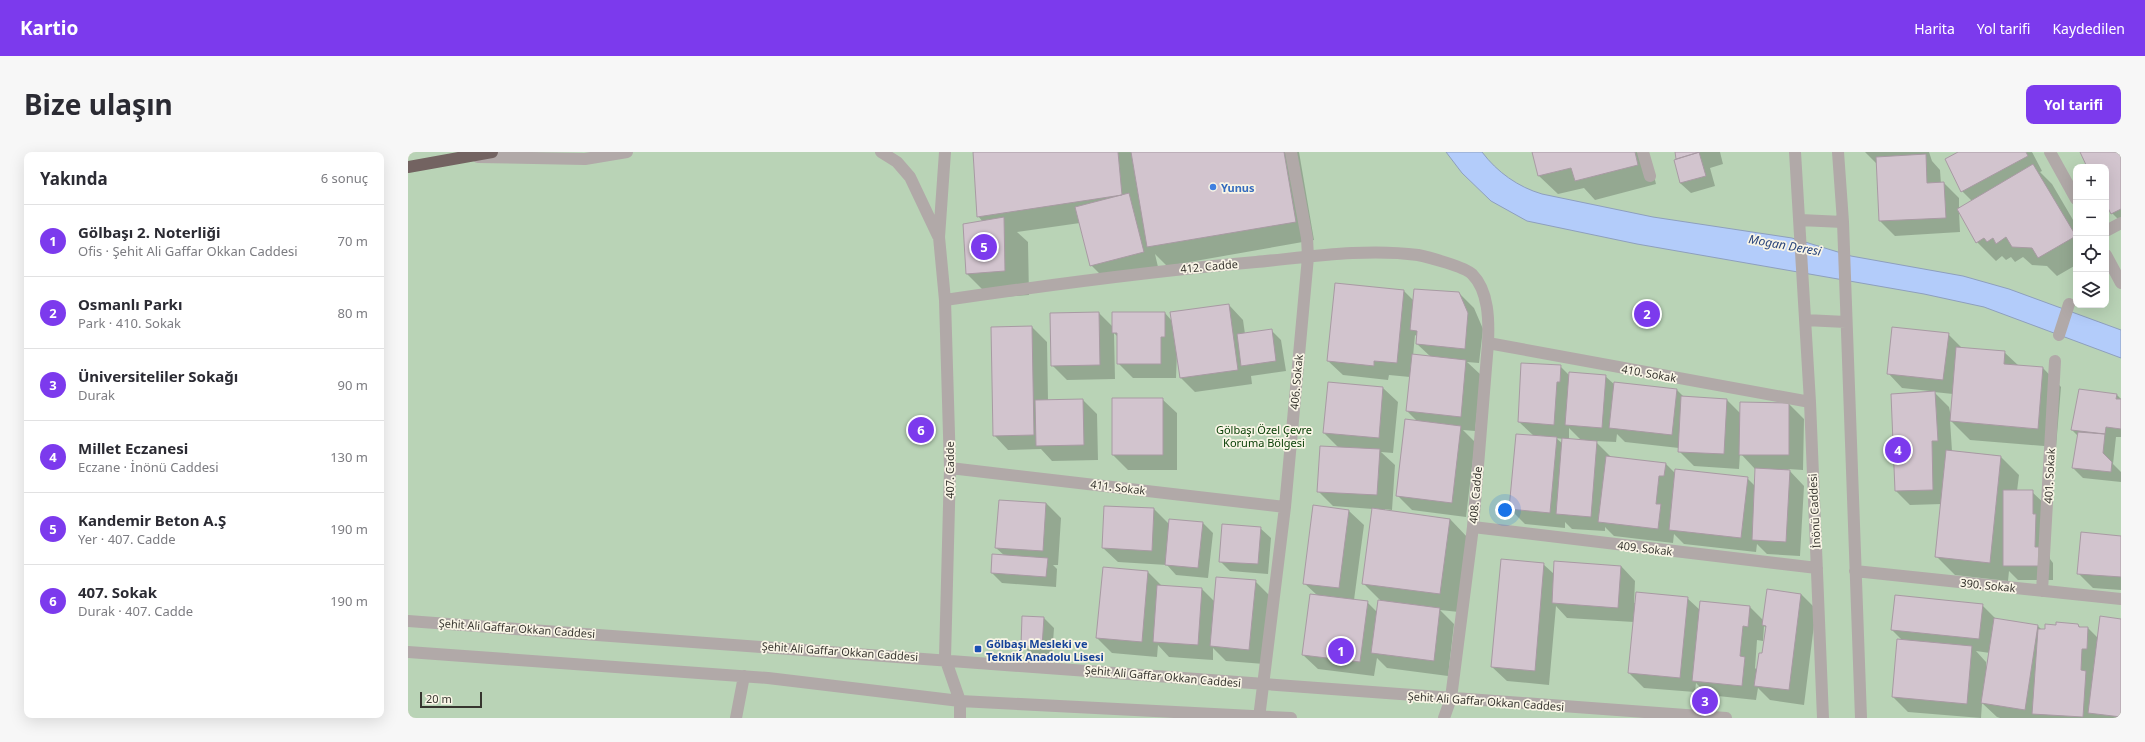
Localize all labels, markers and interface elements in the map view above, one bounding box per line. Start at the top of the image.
text: Kartio [20,15,78,41]
text: Harita [1914,19,1955,38]
text: Yol tarifi [1977,19,2030,38]
text: Kaydedilen [2052,19,2125,38]
text: Bize ulaşın [24,85,173,123]
button: Yol tarifi [2026,85,2121,124]
map controls [2073,164,2109,308]
button: + [2073,164,2109,200]
text: Yakında [40,167,108,190]
text: 6 sonuç [321,169,368,187]
place label: Yunus [1221,180,1255,195]
marker: Yunus [1208,182,1218,192]
button: − [2073,200,2109,236]
text: Gölbaşı 2. Noterliği [78,222,220,242]
water label: Mogan Deresi [1747,230,1824,260]
text: 1 [49,232,57,250]
text: 70 m [338,232,368,250]
pin: 5 [971,232,997,262]
button: locate [2073,236,2109,272]
text: Ofis · Şehit Ali Gaffar Okkan Caddesi [78,242,298,260]
street label: 412. Cadde [1180,256,1238,276]
button: layers [2073,272,2109,308]
text: Osmanlı Parkı [78,294,182,314]
pin: 2 [1634,299,1660,329]
text: 2 [49,304,57,322]
text: 80 m [338,304,368,322]
text: Park · 410. Sokak [78,314,181,332]
street label: 406. Sokak [1286,354,1306,410]
street label: 410. Sokak [1620,361,1678,385]
text: Üniversiteliler Sokağı [78,366,238,386]
text: 3 [49,376,57,394]
text: 90 m [338,376,368,394]
text: Durak [78,386,115,404]
pin: 6 [908,415,934,445]
park label: Gölbaşı Özel Çevre Koruma Bölgesi [1216,422,1312,450]
pin: 4 [1885,435,1911,465]
text: Millet Eczanesi [78,438,188,458]
street label: 407. Cadde [942,441,957,499]
text: 4 [49,448,57,466]
text: 130 m [330,448,368,466]
street label: 401. Sokak [2040,448,2058,504]
text: Eczane · İnönü Caddesi [78,458,219,476]
street label: 408. Cadde [1465,466,1485,524]
street label: İnönü Caddesi [1805,473,1823,549]
street label: 411. Sokak [1090,476,1146,498]
your location [1495,500,1515,520]
text: Kandemir Beton A.Ş [78,510,226,530]
text: 5 [49,520,57,538]
text: 190 m [330,520,368,538]
text: Yer · 407. Cadde [78,530,176,548]
street label: 409. Sokak [1617,537,1673,559]
street label: 390. Sokak [1960,575,2016,595]
text: 407. Sokak [78,582,157,602]
text: 6 [49,592,57,610]
text: 190 m [330,592,368,610]
text: Durak · 407. Cadde [78,602,193,620]
street label: Şehit Ali Gaffar Okkan Caddesi [438,615,596,641]
place label: Gölbaşı Mesleki ve Teknik Anadolu Lisesi [986,636,1104,664]
pin: 1 [1328,636,1354,666]
street label: Şehit Ali Gaffar Okkan Caddesi [761,638,919,664]
marker: Gölbaşı Mesleki ve Teknik Anadolu Lisesi [973,644,983,654]
street label: Şehit Ali Gaffar Okkan Caddesi [1084,662,1242,690]
pin: 3 [1692,686,1718,716]
street label: Şehit Ali Gaffar Okkan Caddesi [1407,688,1565,714]
scale bar [420,690,482,709]
text: 20 m [426,691,452,706]

